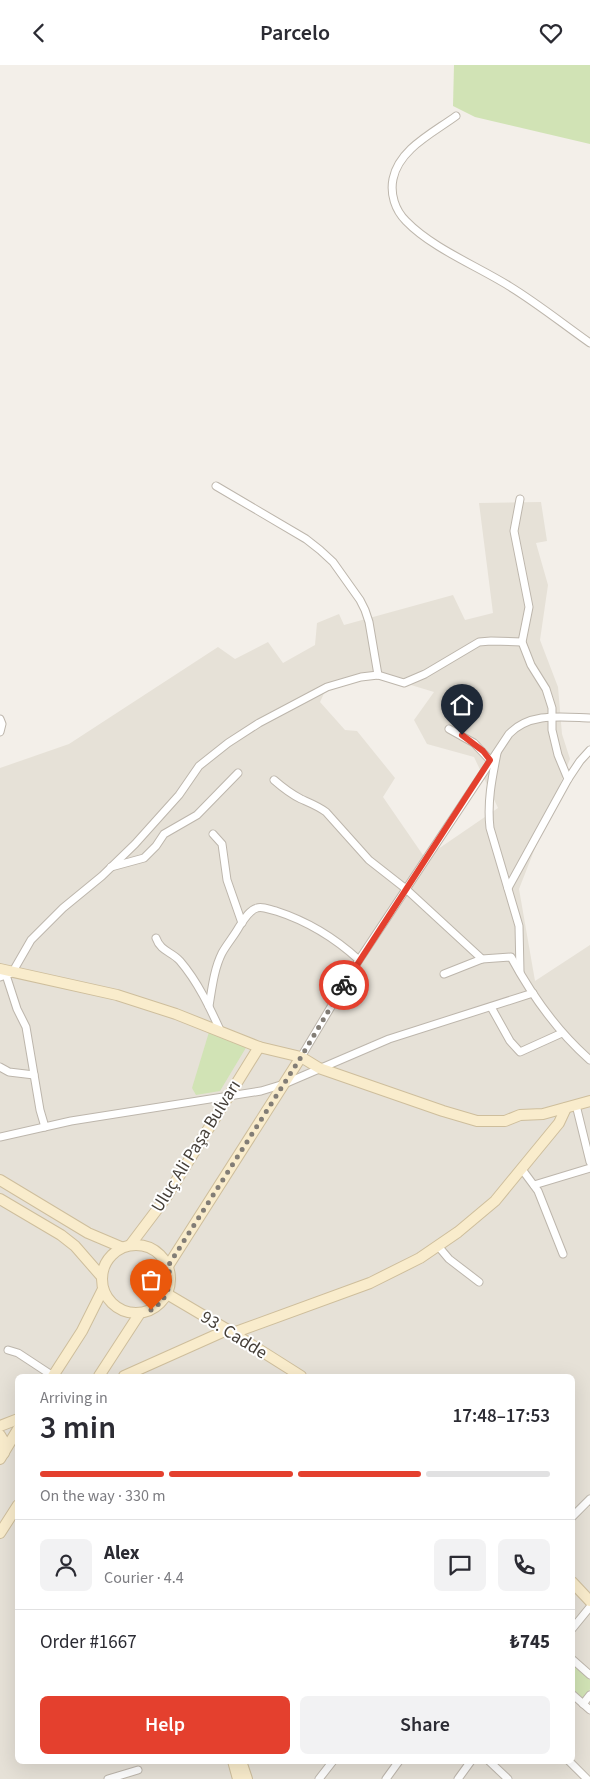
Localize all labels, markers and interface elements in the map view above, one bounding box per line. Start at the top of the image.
text: Parcelo [260,17,330,49]
icon: back [25,19,53,47]
icon: heart [537,19,565,47]
pin [441,684,483,735]
icon: home [448,691,476,719]
courier [319,960,369,1010]
icon: bike [330,971,358,999]
street label: Uluç Ali Paşa Bulvarı [145,1075,247,1217]
pin [130,1259,172,1310]
icon: bag [137,1266,165,1294]
street label: 93. Cadde [196,1305,272,1365]
text: Arriving in [40,1387,108,1409]
text: 17:48–17:53 [452,1403,550,1430]
text: 3 min [40,1405,116,1451]
text: On the way · 330 m [40,1485,165,1507]
button: person [40,1539,92,1591]
button: chat [434,1539,486,1591]
button: phone [498,1539,550,1591]
text: Alex [104,1540,140,1567]
text: Courier · 4.4 [104,1567,184,1589]
text: Order #1667 [40,1629,137,1656]
text: ₺745 [510,1629,550,1656]
button: Help [40,1696,290,1754]
button: Share [300,1696,550,1754]

